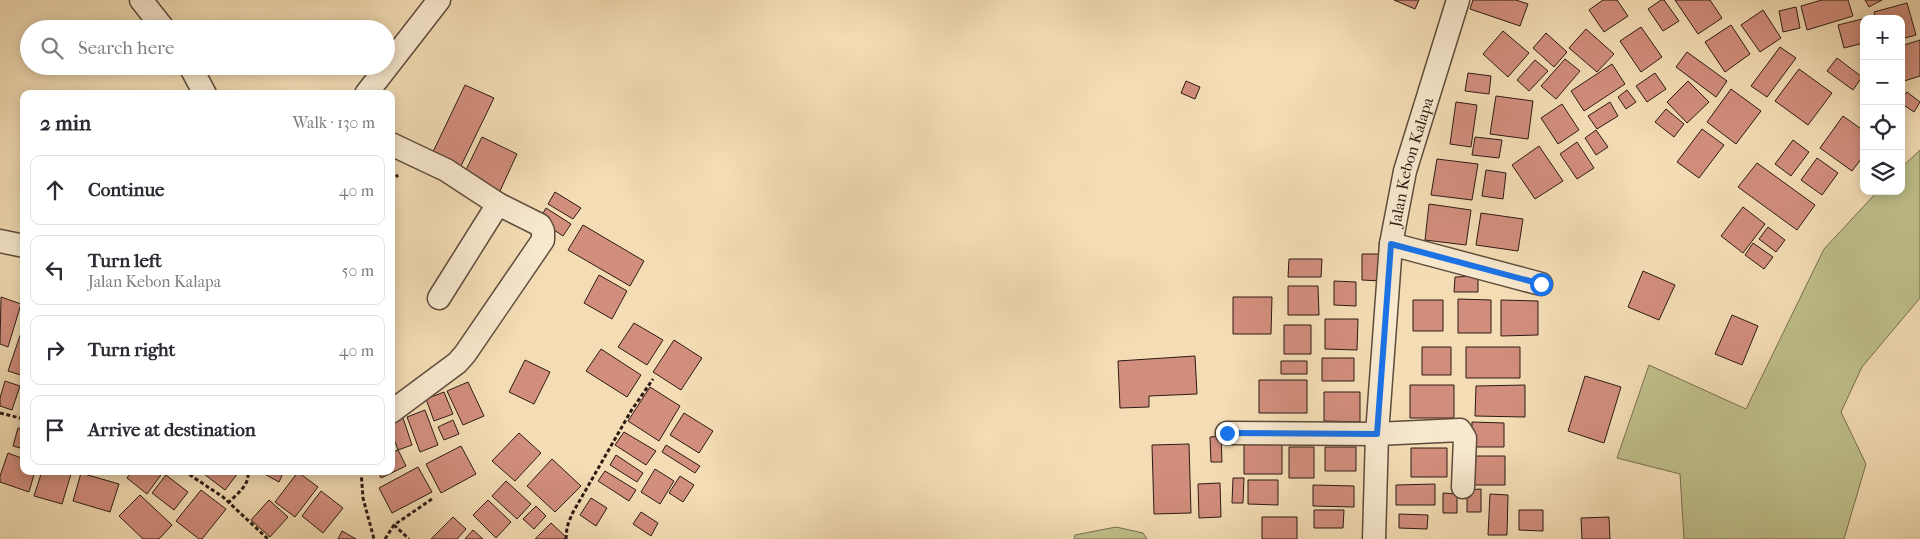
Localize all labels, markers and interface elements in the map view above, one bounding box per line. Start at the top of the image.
map controls [1860,15,1905,195]
button: + [1860,15,1905,60]
search box [20,20,395,75]
icon: search [38,34,66,62]
text: Search here [78,37,174,59]
button: − [1860,60,1905,105]
street label: Jalan Kebon Kalapa [1385,94,1437,230]
button: locate [1860,105,1905,150]
text: 2 min [40,111,91,135]
text: Walk · 130 m [292,113,375,132]
button: layers [1860,150,1905,195]
icon: ahead [41,176,69,204]
text: Continue [88,179,164,201]
text: 40 m [339,181,374,200]
text: Turn left [88,250,162,272]
icon: left [41,256,69,284]
text: 50 m [342,261,374,280]
text: Jalan Kebon Kalapa [88,272,221,291]
route start [1530,273,1553,296]
icon: right [41,336,69,364]
text: Turn right [88,339,175,361]
text: 40 m [339,341,374,360]
icon: arrive [41,416,69,444]
text: Arrive at destination [88,419,256,441]
route end [1216,422,1239,445]

